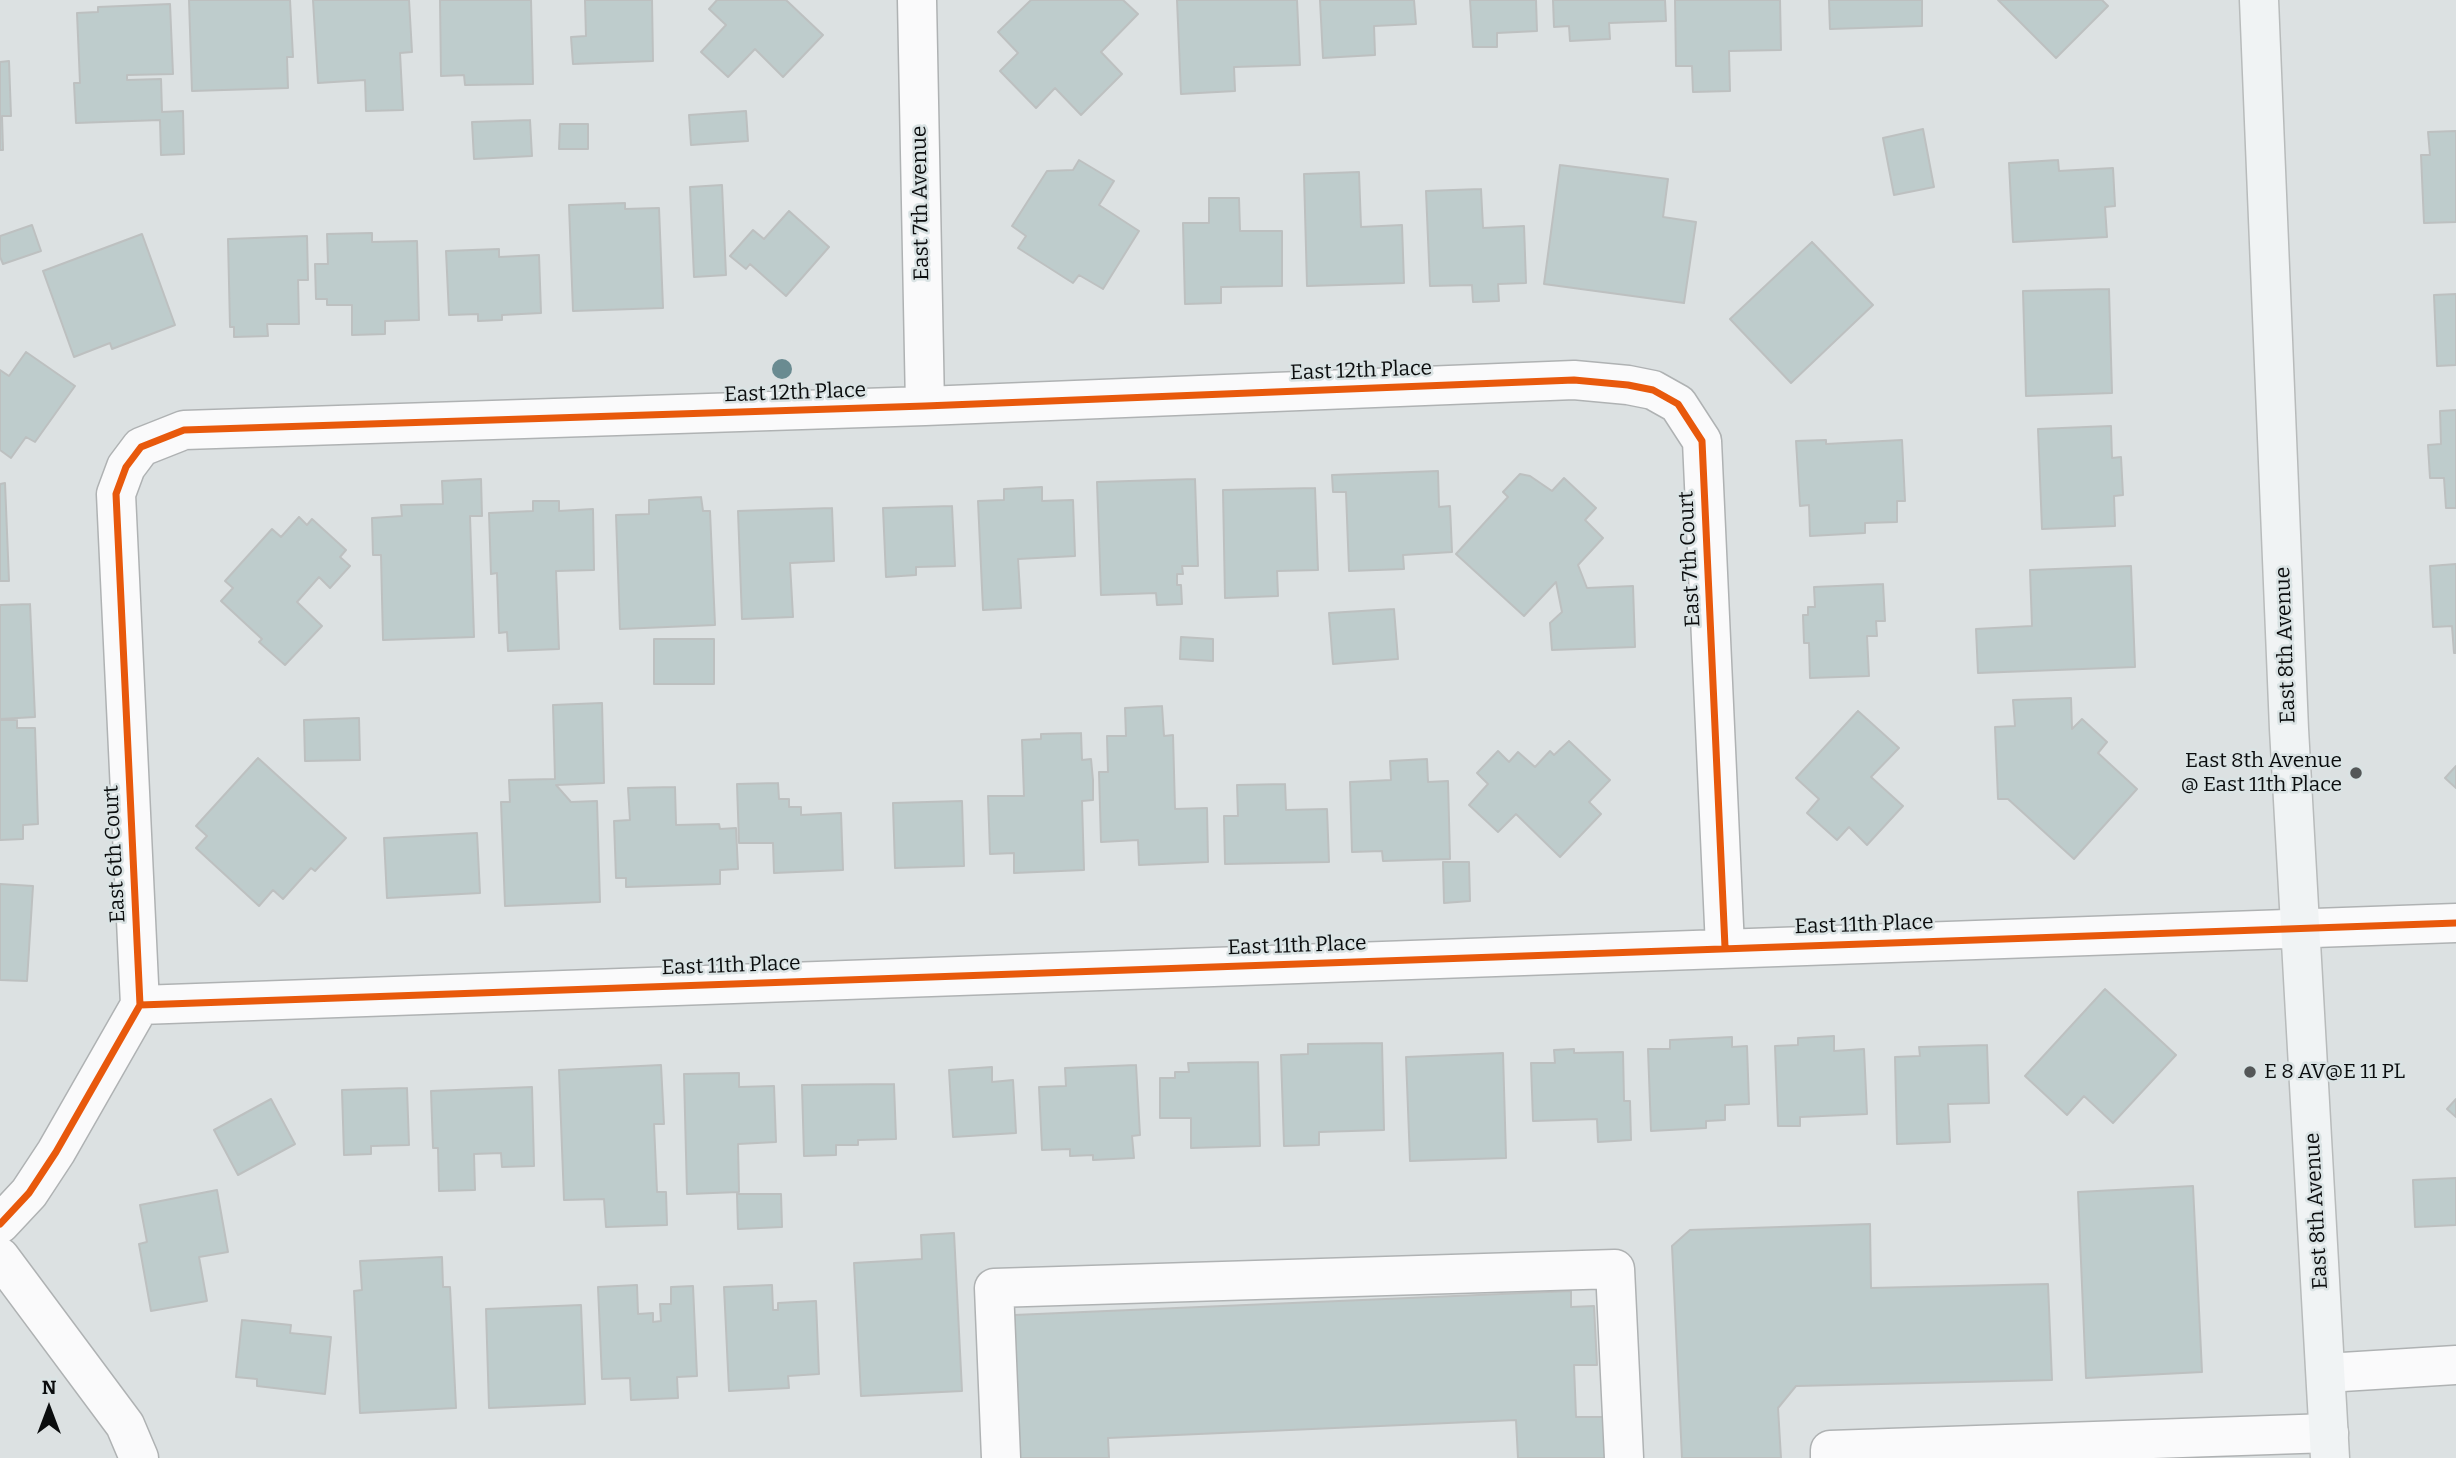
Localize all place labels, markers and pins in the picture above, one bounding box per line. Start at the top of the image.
place label: East 8th Avenue @ East 11th Place [2180,748,2342,798]
marker: East 8th Avenue @ East 11th Place [2348,765,2364,781]
place label: E 8 AV@E 11 PL [2264,1059,2405,1085]
marker: E 8 AV@E 11 PL [2242,1064,2258,1080]

